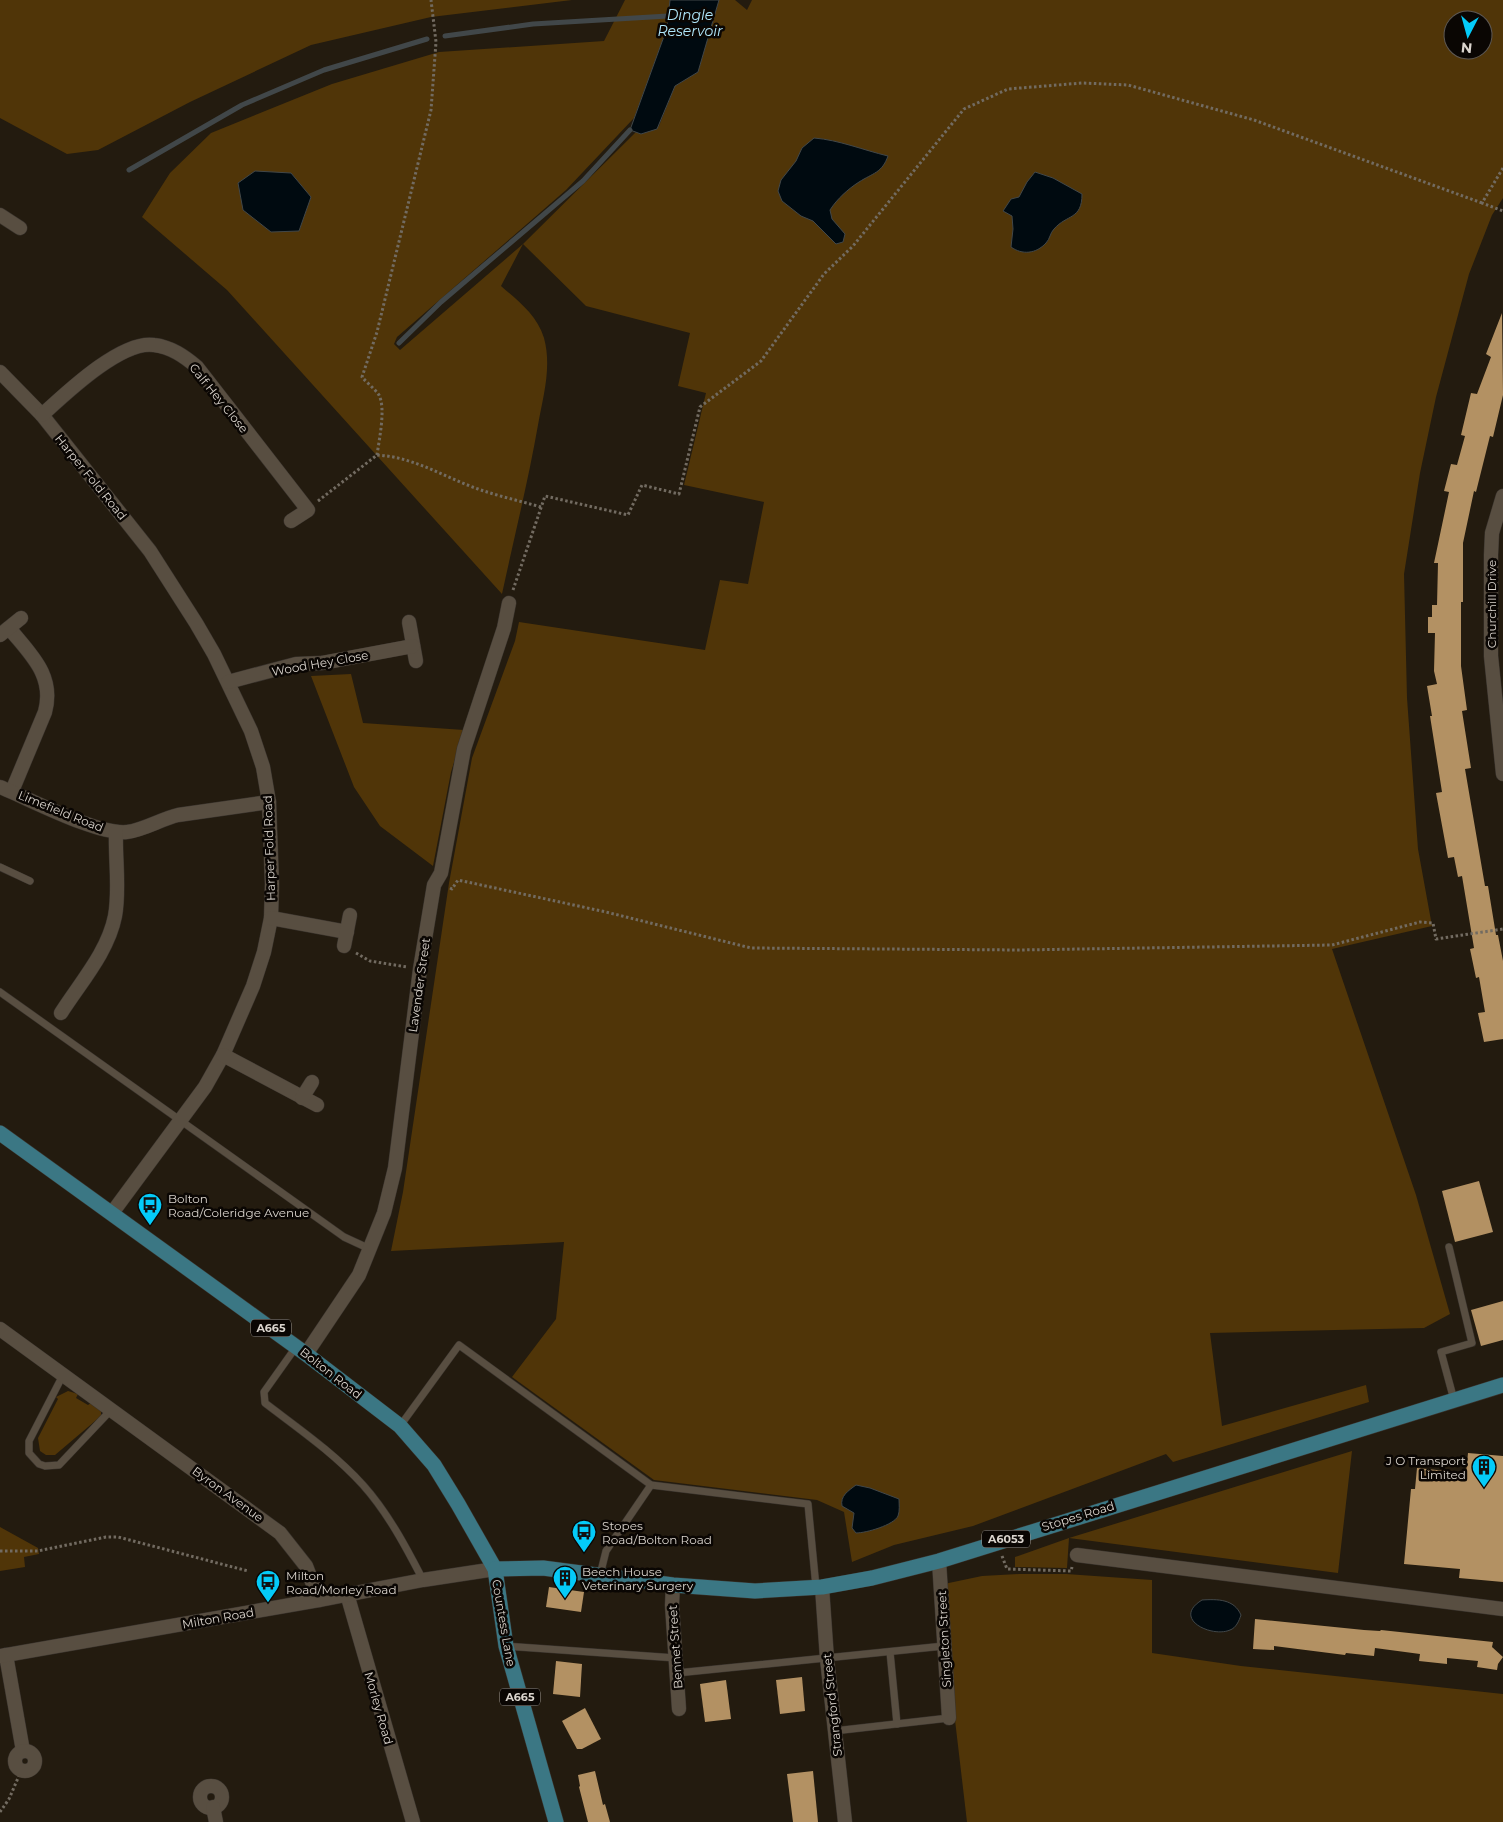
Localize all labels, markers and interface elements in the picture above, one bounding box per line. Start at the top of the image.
water label: Dingle Reservoir [657,6,723,40]
north arrow [1443,10,1493,60]
text: N [1460,38,1473,57]
street label: Calf Hey Close [186,360,252,436]
street label: Harper Fold Road [52,431,130,523]
street label: Churchill Drive [1484,560,1499,648]
street label: Wood Hey Close [270,647,370,679]
street label: Limefield Road [16,787,106,835]
street label: Harper Fold Road [260,795,278,901]
street label: Lavender Street [405,937,433,1033]
place label: Bolton Road/Coleridge Avenue [168,1191,309,1220]
bus stop icon: Bolton Road/Coleridge Avenue [137,1192,163,1226]
road number: A665 [251,1320,291,1336]
street label: Bolton Road [297,1344,365,1402]
place label: J O Transport Limited [1385,1453,1466,1482]
building icon: J O Transport Limited [1471,1454,1497,1488]
street label: Byron Avenue [189,1463,267,1525]
street label: Stopes Road [1040,1498,1116,1534]
place label: Stopes Road/Bolton Road [602,1518,712,1547]
bus stop icon: Stopes Road/Bolton Road [571,1519,597,1553]
road number: A6053 [982,1530,1030,1548]
place label: Beech House Veterinary Surgery [582,1564,694,1593]
building icon: Beech House Veterinary Surgery [552,1565,578,1599]
place label: Milton Road/Morley Road [286,1568,397,1597]
bus stop icon: Milton Road/Morley Road [255,1569,281,1603]
street label: Countess Lane [489,1578,519,1668]
street label: Singleton Street [934,1590,954,1688]
street label: Milton Road [181,1604,255,1632]
street label: Bennet Street [665,1604,685,1689]
street label: Strangford Street [819,1653,845,1757]
street label: Morley Road [361,1670,397,1746]
road number: A665 [500,1688,540,1705]

